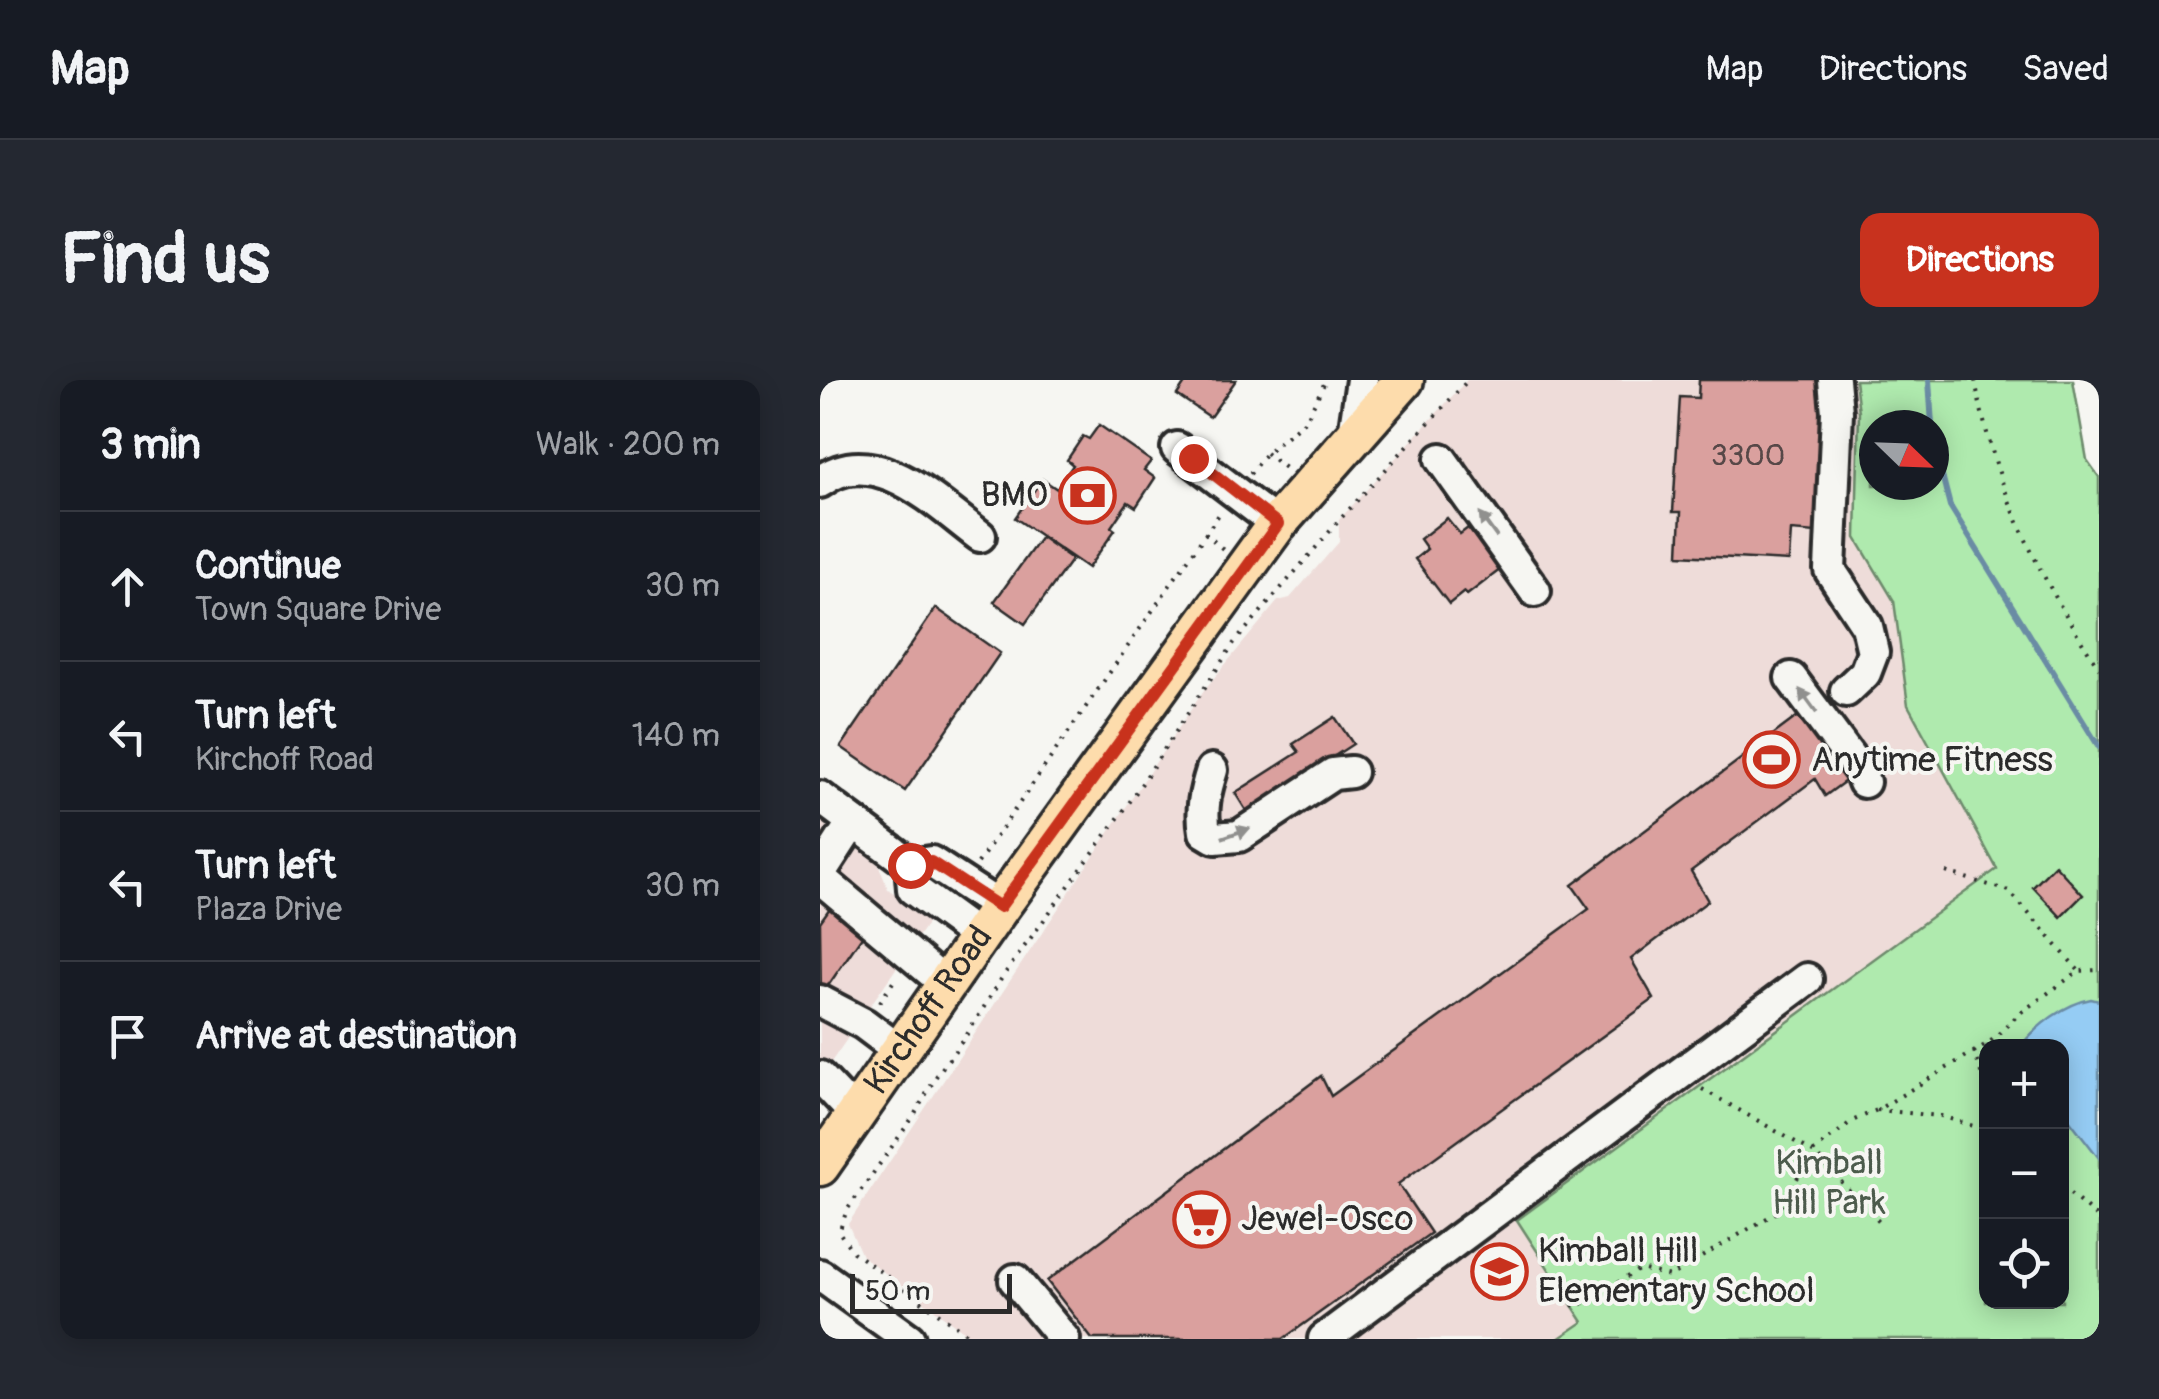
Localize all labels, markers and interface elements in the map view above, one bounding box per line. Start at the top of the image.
text: Map [50,39,130,99]
text: Map [1706,47,1764,91]
text: Directions [1819,47,1967,91]
text: Saved [2022,47,2109,91]
button: Directions [1860,213,2099,307]
text: Find us [60,216,270,304]
north arrow [1859,410,1949,500]
text: 3 min [100,419,201,471]
text: Walk · 200 m [536,425,720,465]
route end [1171,436,1217,482]
house number: 3300 [1711,437,1785,474]
bank icon: BMO [1057,465,1117,525]
place label: BMO [981,473,1048,517]
one-way arrow [1478,512,1498,538]
text: Continue [195,542,341,590]
icon: ahead [100,559,155,614]
text: 30 m [645,566,720,606]
text: Town Square Drive [195,590,441,630]
one-way arrow [1799,688,1819,714]
text: Turn left [195,692,336,740]
icon: left [100,709,155,764]
text: 140 m [632,716,720,756]
sports icon: Anytime Fitness [1742,730,1802,790]
place label: Anytime Fitness [1811,738,2053,782]
text: Kirchoff Road [195,740,374,780]
one-way arrow [1221,825,1251,840]
text: Turn left [195,842,336,890]
route start [888,843,934,889]
icon: left [100,859,155,914]
text: 30 m [645,866,720,906]
text: Plaza Drive [195,890,342,930]
street label: Kirchoff Road [854,917,1002,1103]
icon: arrive [100,1009,155,1064]
text: Arrive at destination [195,1012,517,1060]
map controls [1979,1039,2069,1309]
button: + [1979,1039,2069,1129]
button: − [1979,1129,2069,1219]
park label: Kimball Hill Park [1772,1141,1886,1225]
supermarket icon: Jewel-Osco [1172,1189,1232,1249]
place label: Jewel-Osco [1241,1197,1414,1241]
button: locate [1979,1219,2069,1309]
place label: Kimball Hill Elementary School [1538,1229,1814,1313]
school or university icon: Kimball Hill Elementary School [1469,1241,1529,1301]
scale bar [850,1269,1012,1314]
text: 50 m [865,1274,930,1309]

